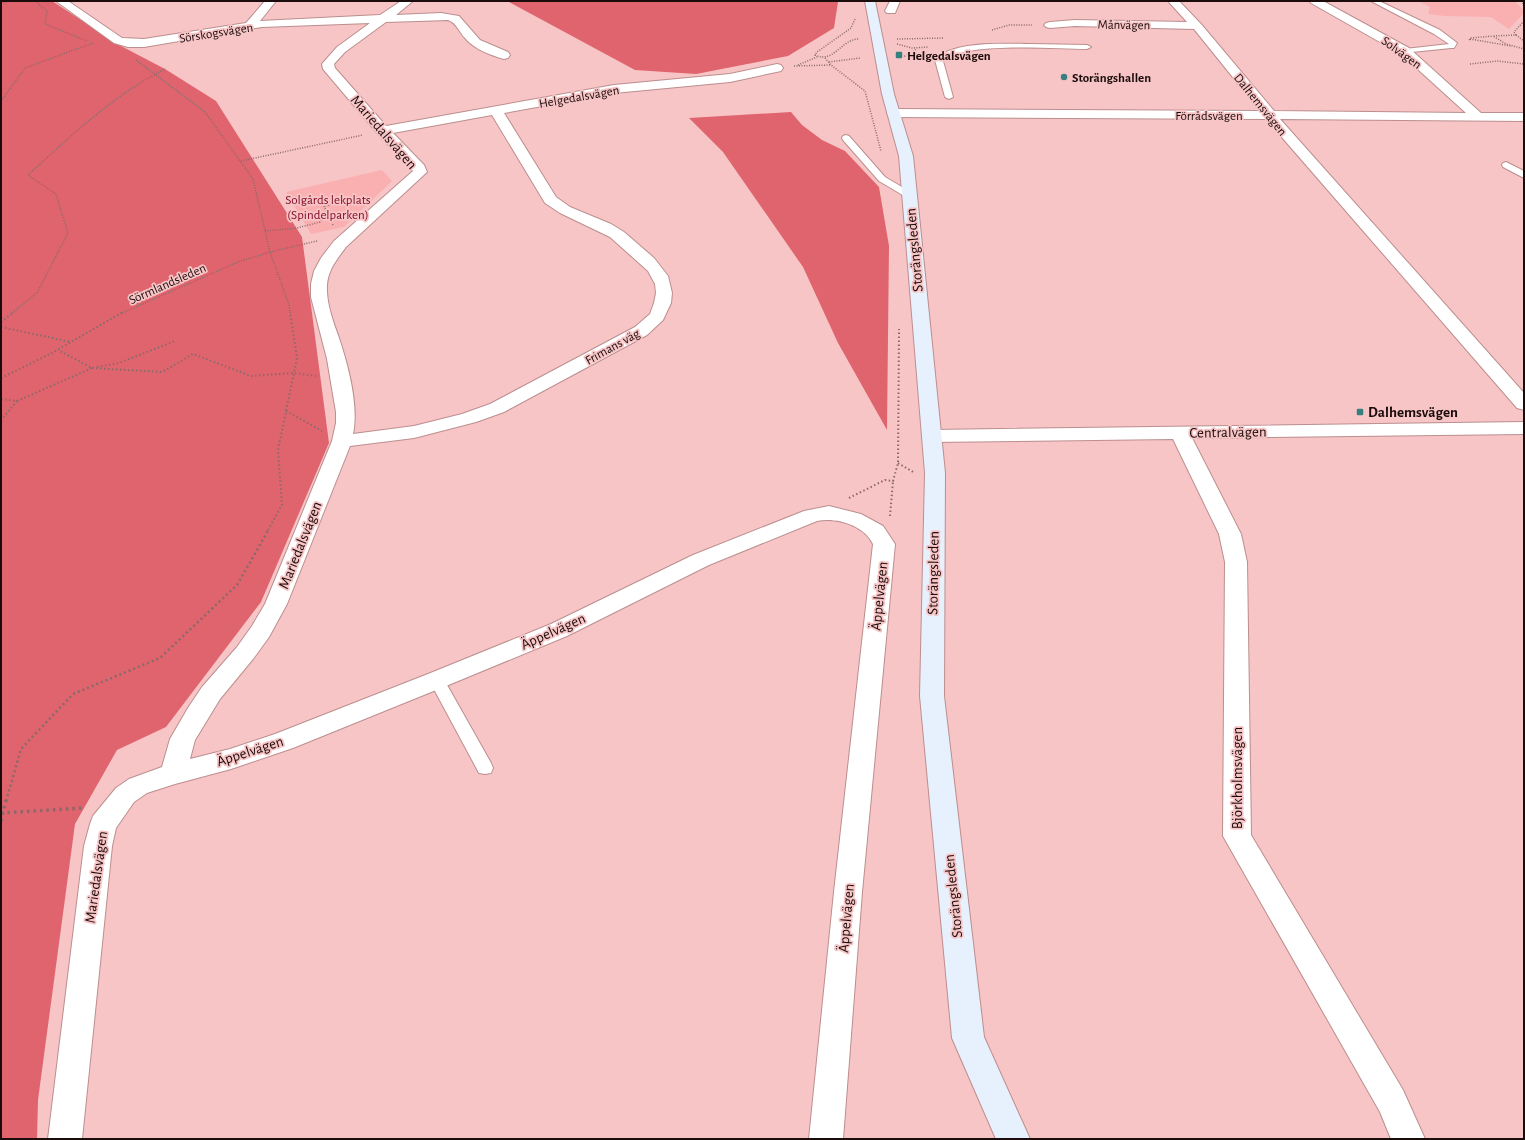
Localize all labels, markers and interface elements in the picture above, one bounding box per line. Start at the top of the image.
street label: Månvägen [1097,19,1150,32]
street label: Sörskogsvägen [178,21,254,46]
street label: Solvägen [1379,34,1423,72]
marker: Helgedalsvägen [894,50,904,60]
place label: Helgedalsvägen [907,50,991,63]
street label: Dalhemsvägen [1231,71,1289,139]
marker: Storängshallen [1059,72,1069,82]
place label: Storängshallen [1072,72,1151,85]
street label: Helgedalsvägen [538,84,620,111]
street label: Mariedalsvägen [348,92,420,172]
street label: Förrådsvägen [1175,110,1243,123]
park label: Solgårds lekplats (Spindelparken) [285,194,371,222]
street label: Storängsleden [903,207,926,292]
street label: Sörmlandsleden [127,262,208,307]
street label: Frimans väg [583,327,643,368]
place label: Dalhemsvägen [1368,405,1458,420]
marker: Dalhemsvägen [1355,407,1365,417]
street label: Centralvägen [1189,424,1267,441]
street label: Mariedalsvägen [276,499,325,591]
street label: Storängsleden [925,531,942,615]
street label: Äppelvägen [867,561,891,631]
street label: Äppelvägen [518,610,588,652]
street label: Björkholmsvägen [1230,727,1245,829]
street label: Äppelvägen [215,733,285,769]
street label: Mariedalsvägen [83,830,110,924]
street label: Storängsleden [942,853,965,939]
street label: Äppelvägen [835,883,857,953]

